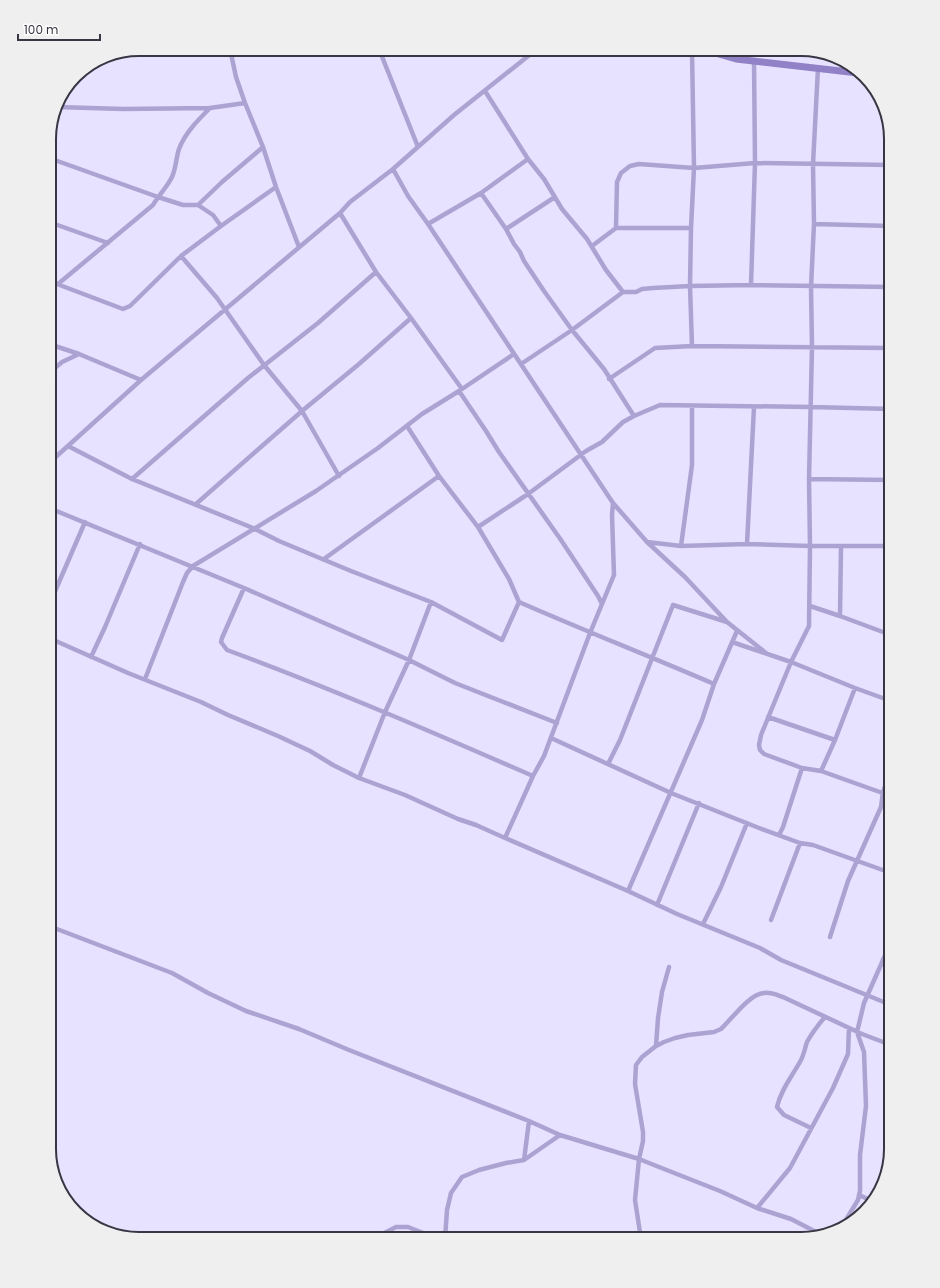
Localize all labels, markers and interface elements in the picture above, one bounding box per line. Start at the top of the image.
scale bar [18,16,100,42]
text: 100 m [24,21,58,38]

